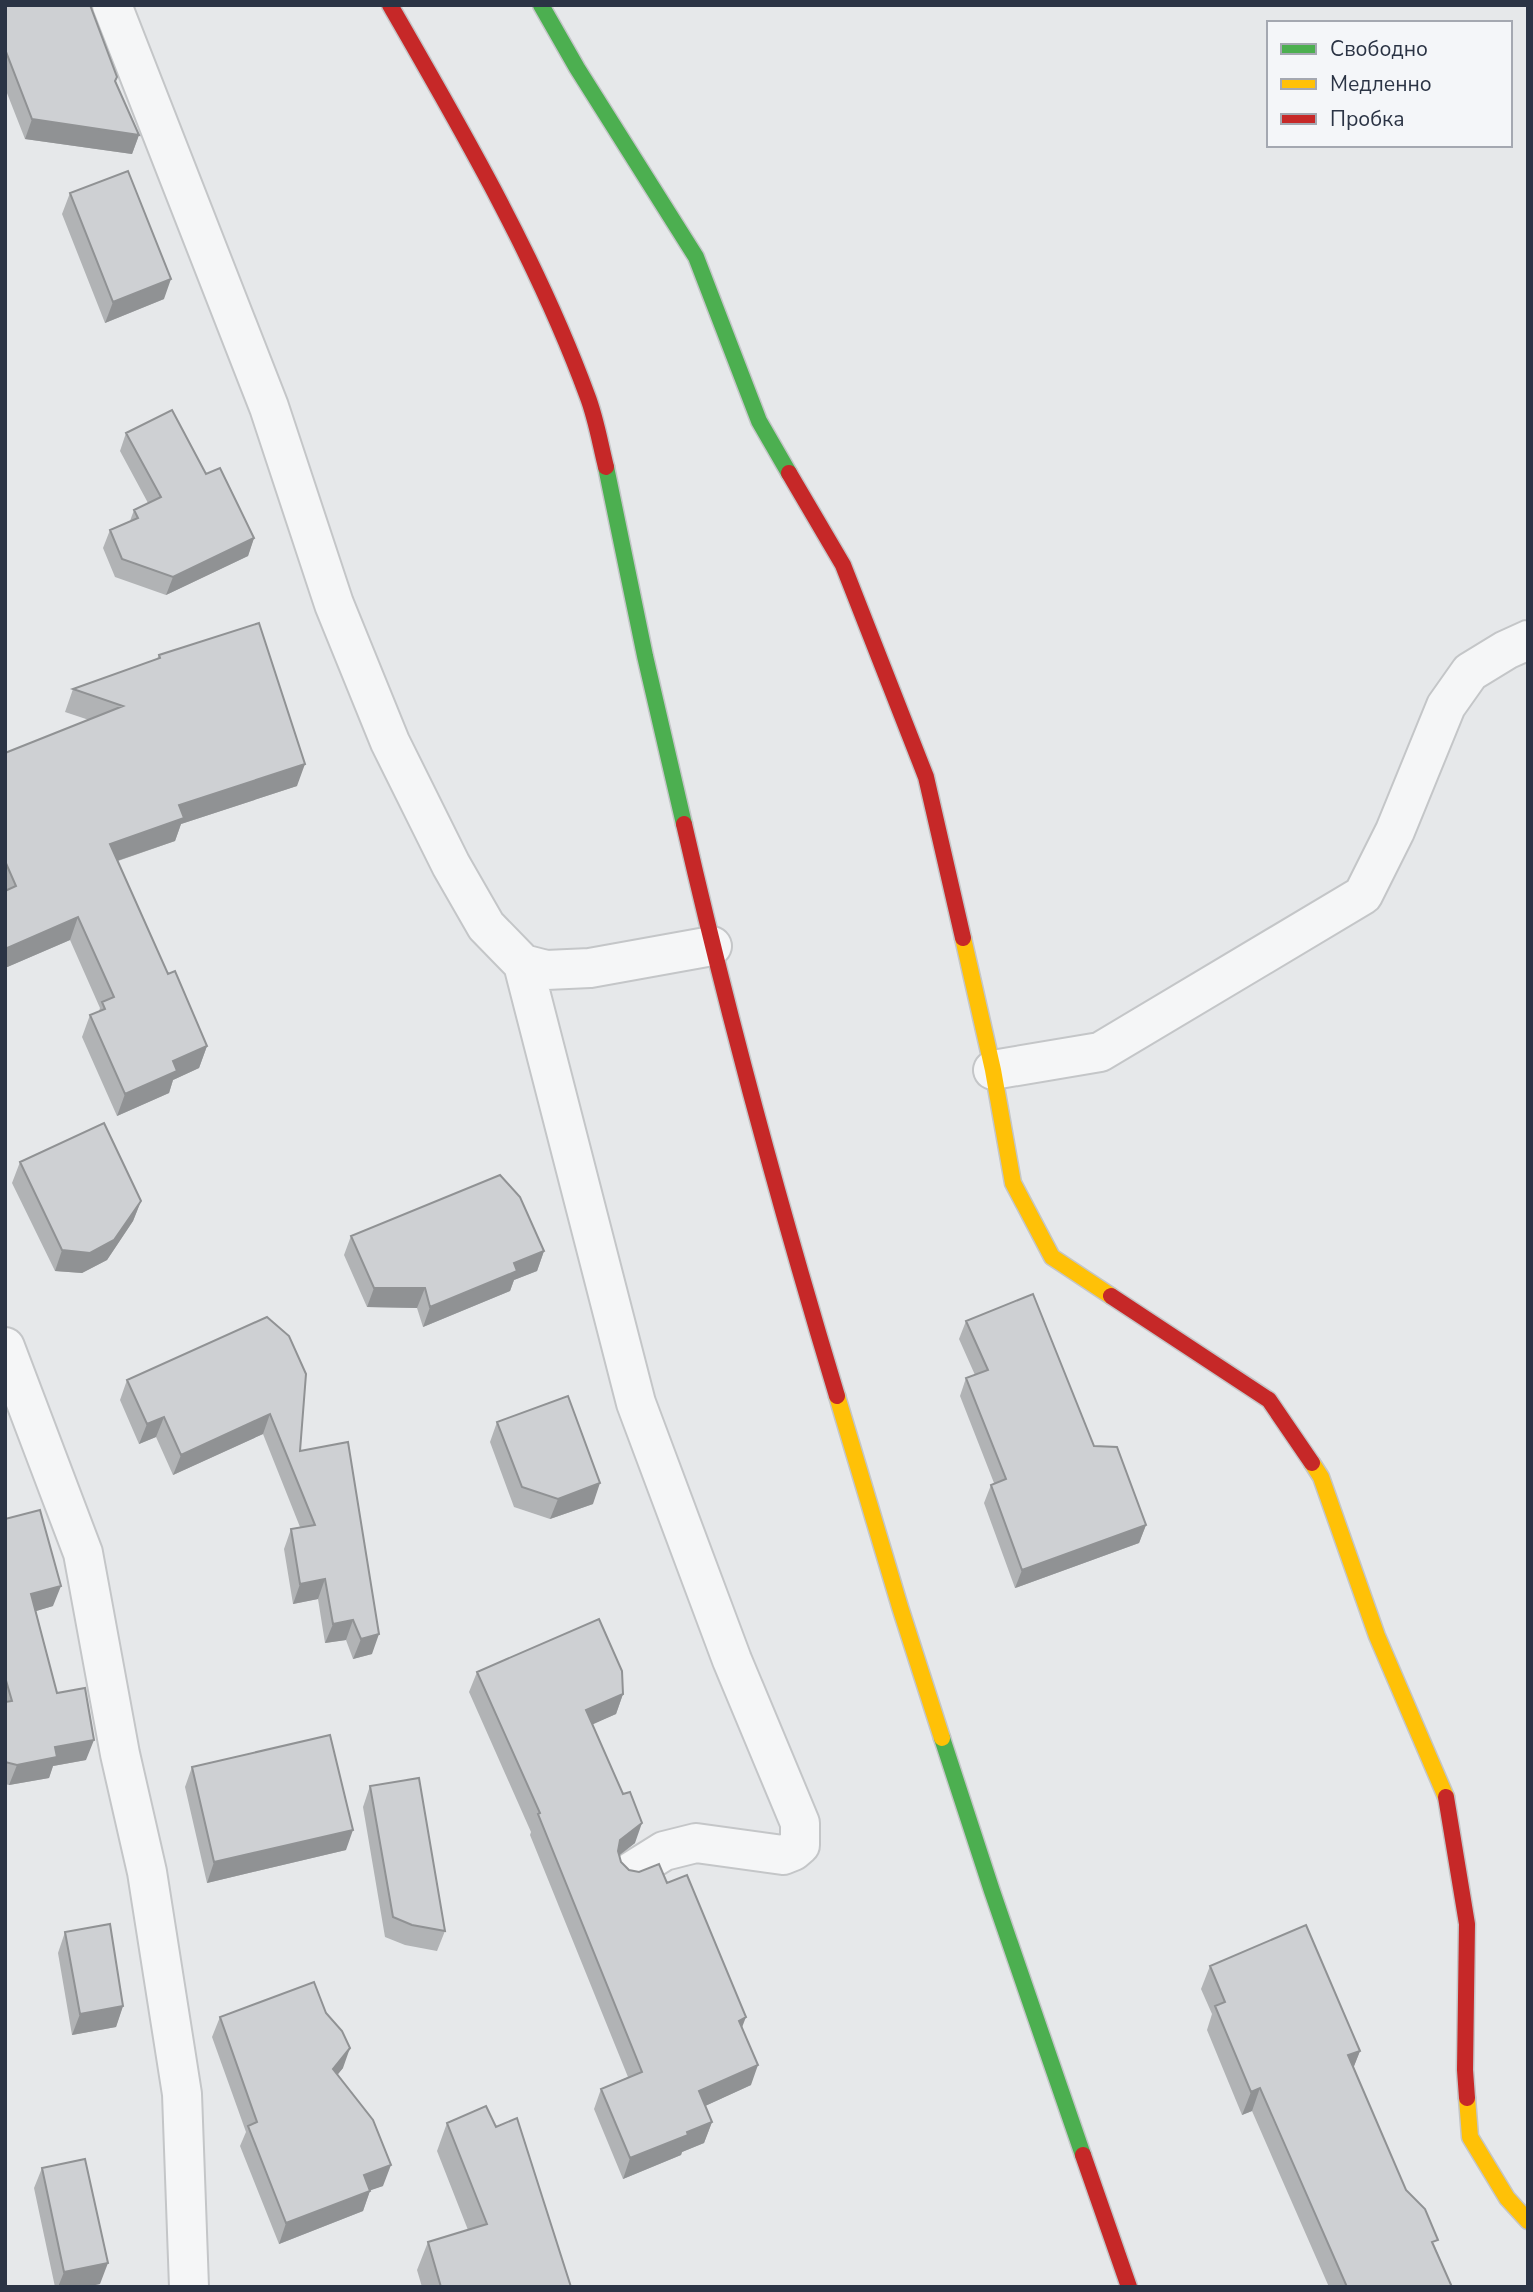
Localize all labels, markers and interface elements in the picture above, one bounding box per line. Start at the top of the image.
legend [1267,21,1512,147]
text: Свободно [1330,35,1428,63]
text: Медленно [1330,70,1432,98]
text: Пробка [1330,105,1404,133]

